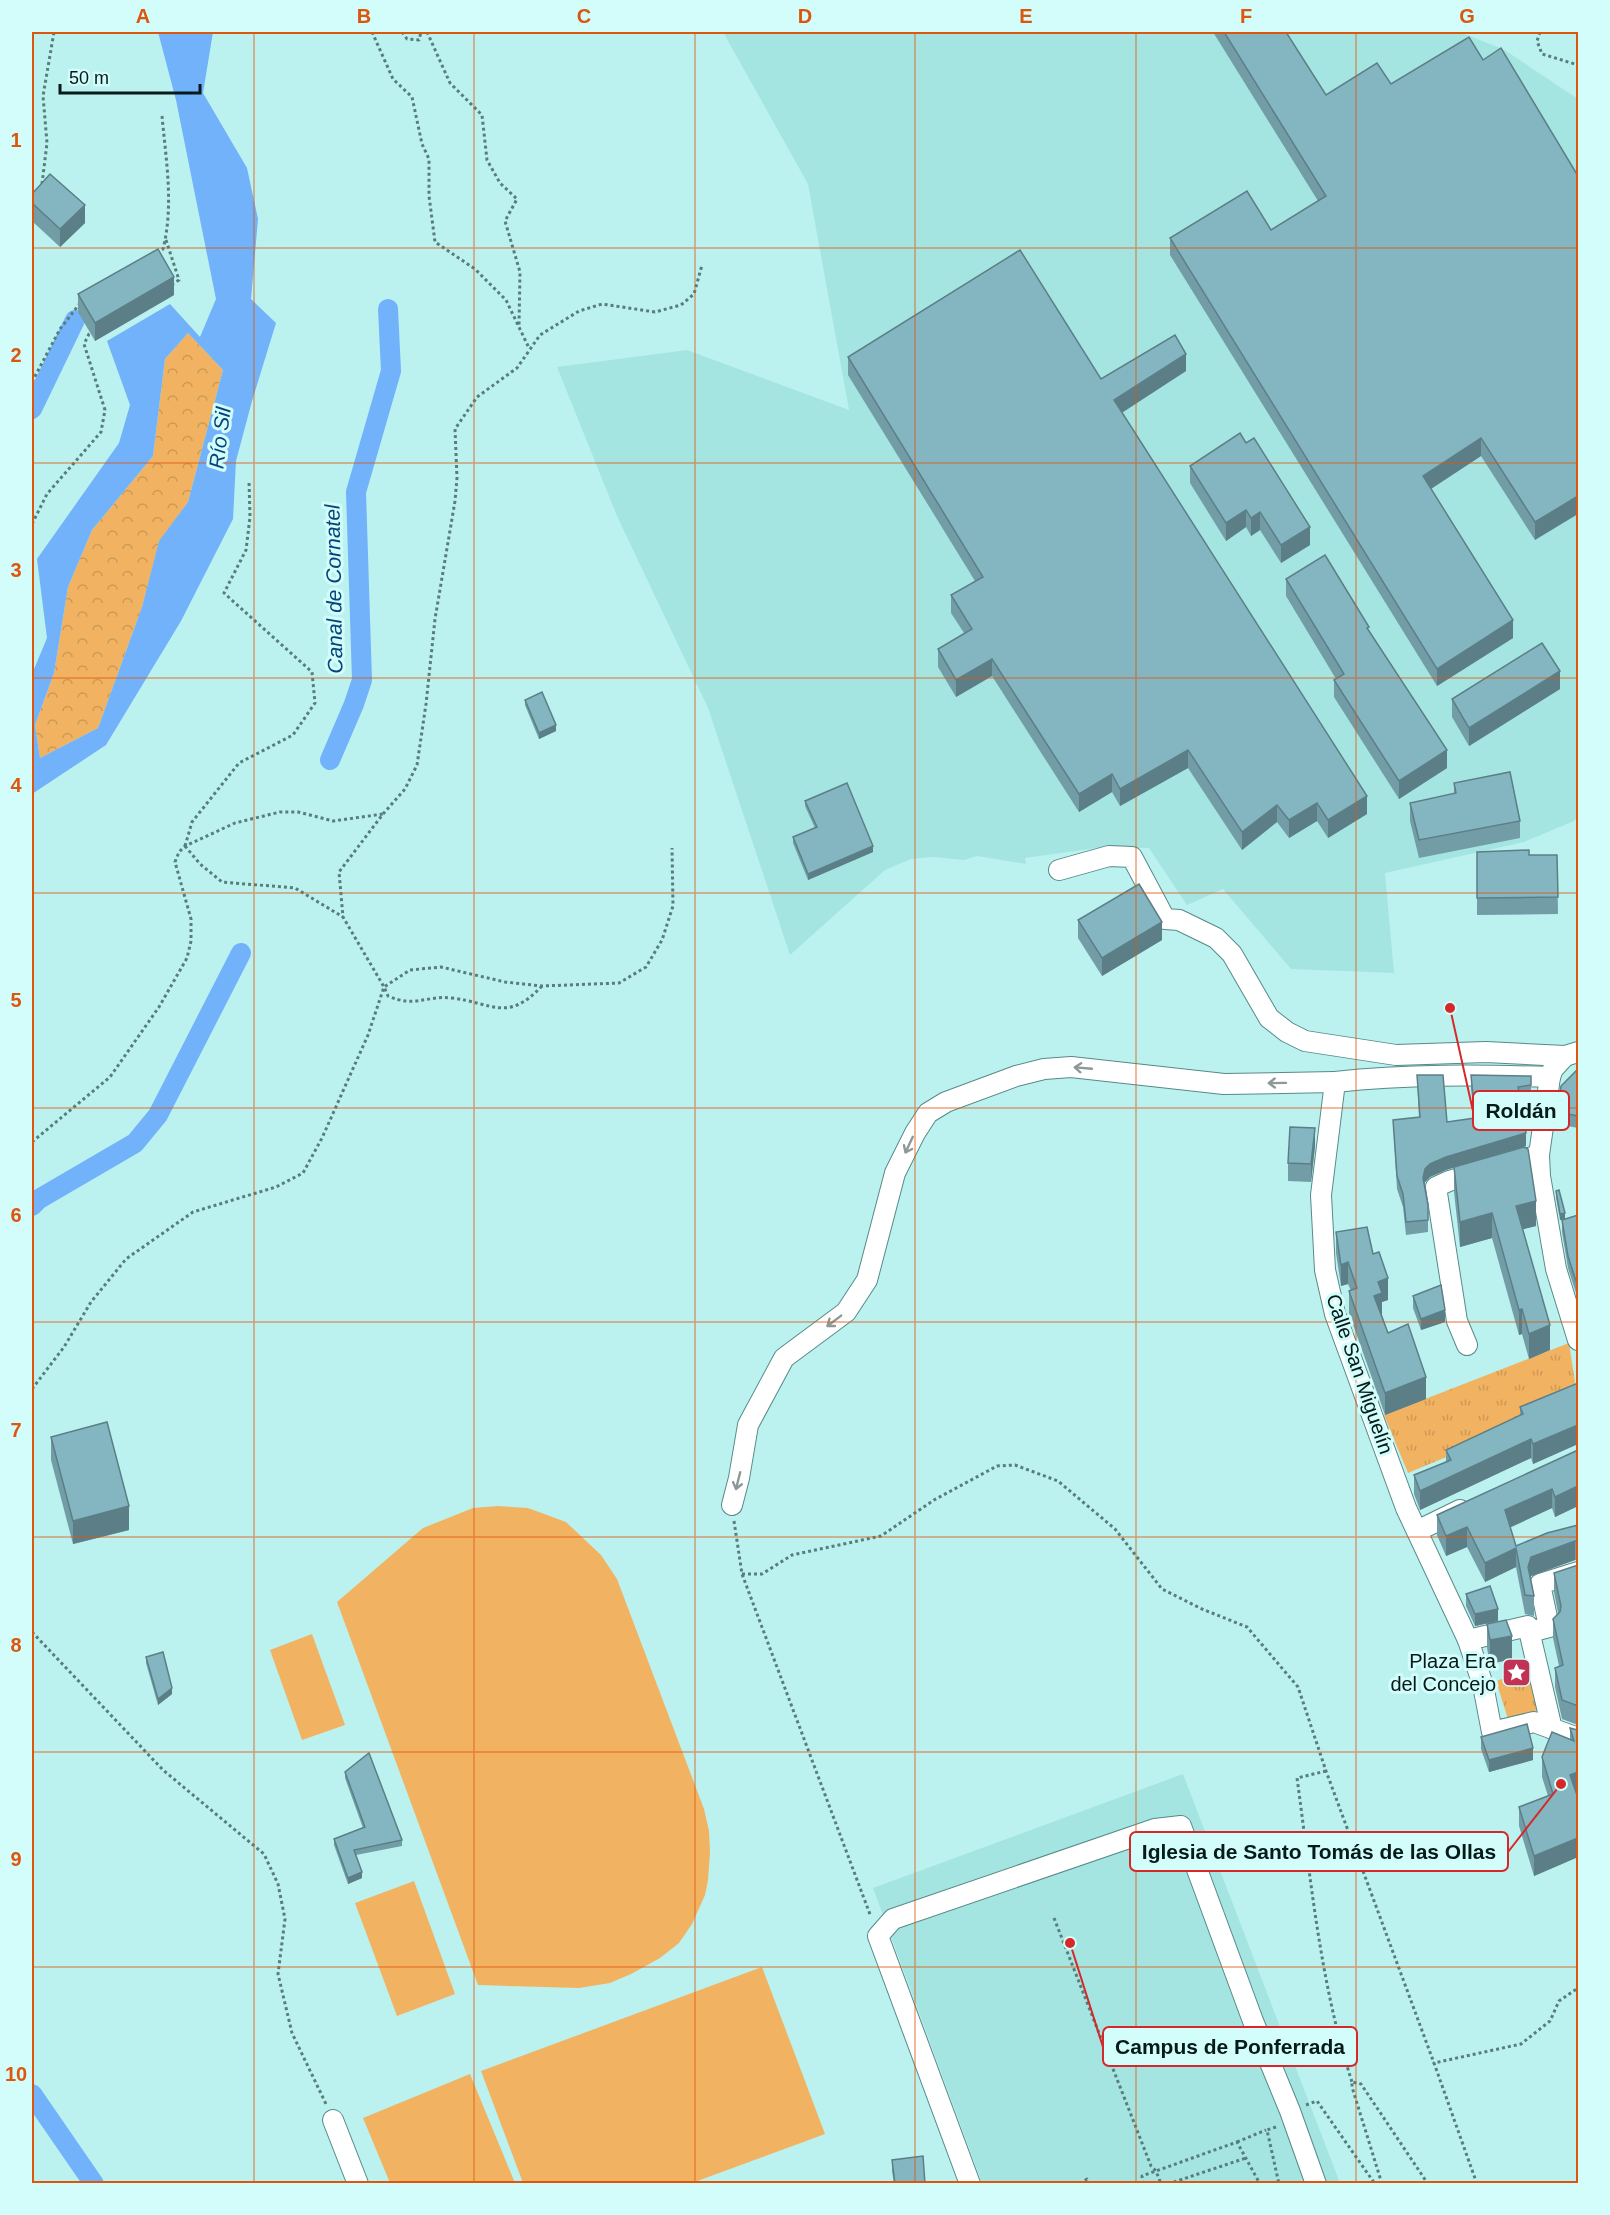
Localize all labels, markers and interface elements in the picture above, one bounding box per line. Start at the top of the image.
text: A [136,5,150,27]
text: B [357,5,371,27]
text: C [577,5,591,27]
text: D [798,5,812,27]
text: E [1019,5,1033,27]
text: F [1240,5,1252,27]
text: G [1459,5,1475,27]
scale bar [60,57,200,95]
text: 50 m [69,68,109,88]
text: 1 [10,129,22,151]
text: 2 [10,344,22,366]
water label: Río Sil [204,405,235,470]
water label: Canal de Cornatel [321,503,346,674]
text: 3 [10,559,22,581]
text: 4 [10,774,22,796]
text: 5 [10,989,22,1011]
one-way arrow [1073,1062,1093,1073]
one-way arrow [1267,1077,1287,1088]
callout: Roldán [1473,1091,1569,1130]
text: Roldán [1485,1099,1557,1122]
one-way arrow [903,1136,914,1154]
text: 6 [10,1204,22,1226]
street label: Calle San Miguelín [1322,1291,1398,1457]
one-way arrow [826,1314,842,1327]
text: 7 [10,1419,22,1441]
one-way arrow [732,1471,744,1490]
text: 8 [10,1634,22,1656]
place label: Plaza Era del Concejo [1390,1650,1497,1695]
place icon: Plaza Era del Concejo [1501,1657,1533,1689]
callout: Iglesia de Santo Tomás de las Ollas [1130,1832,1508,1871]
text: Iglesia de Santo Tomás de las Ollas [1142,1840,1496,1863]
text: 9 [10,1848,22,1870]
callout: Campus de Ponferrada [1103,2027,1357,2066]
text: Campus de Ponferrada [1115,2035,1345,2058]
text: 10 [5,2063,27,2085]

